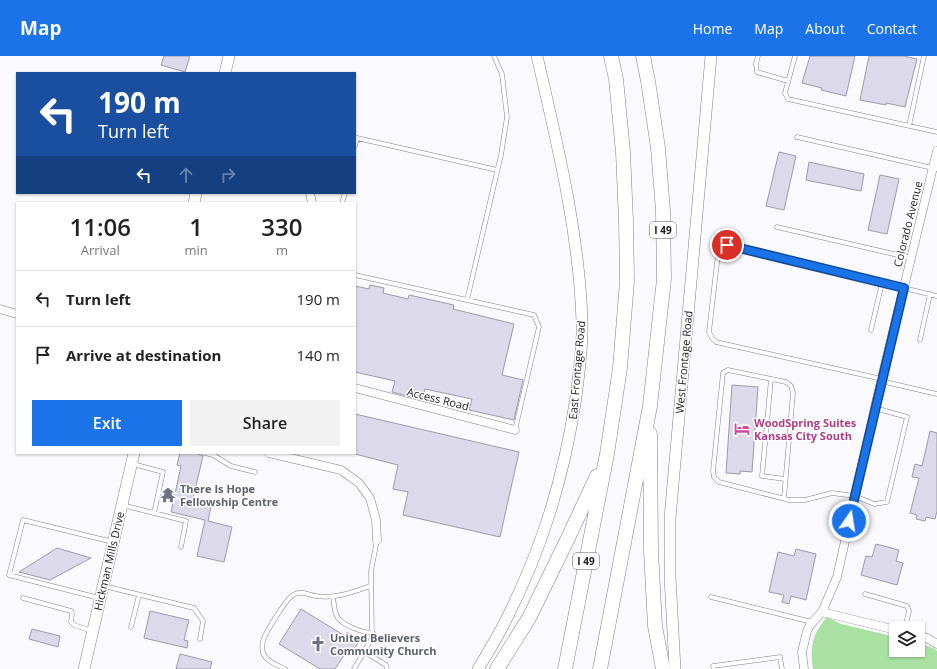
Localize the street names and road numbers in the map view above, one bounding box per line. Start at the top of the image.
street label: Colorado Avenue [890,179,925,268]
road number: I 49 [650,222,676,238]
street label: West Frontage Road [672,310,695,414]
street label: East Frontage Road [565,320,588,420]
street label: Access Road [406,384,471,413]
street label: Hickman Mills Drive [90,510,127,612]
road number: I 49 [573,553,599,569]

